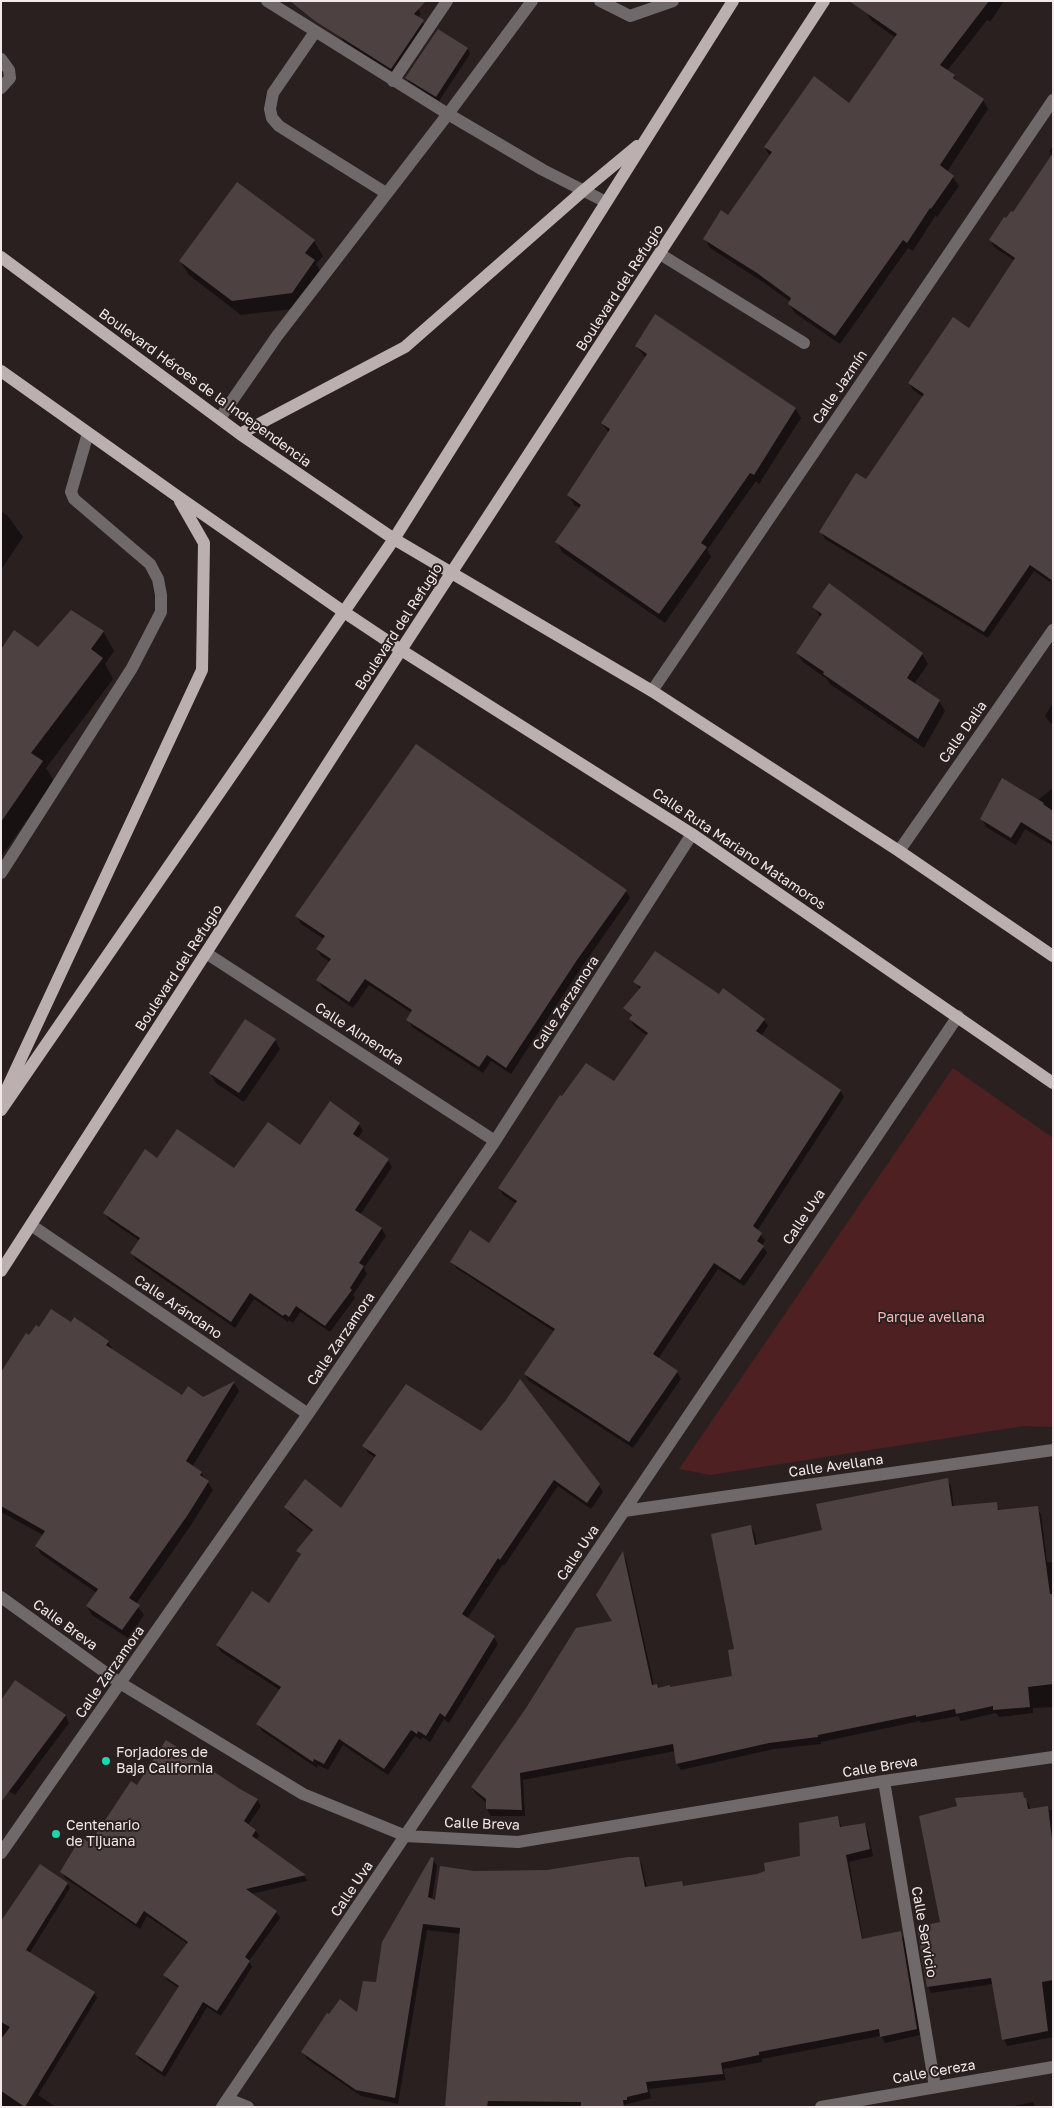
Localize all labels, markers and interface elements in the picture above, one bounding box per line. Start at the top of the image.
street label: Boulevard del Refugio [573,222,667,354]
street label: Boulevard Héroes de la Independencia [95,305,315,471]
street label: Calle Jazmín [809,347,871,427]
street label: Boulevard del Refugio [352,561,446,693]
street label: Calle Dalia [936,698,990,766]
street label: Calle Ruta Mariano Matamoros [649,785,829,913]
street label: Boulevard del Refugio [132,902,226,1034]
street label: Calle Zarzamora [529,953,603,1053]
street label: Calle Almendra [311,999,407,1069]
street label: Calle Uva [779,1186,829,1248]
street label: Calle Arándano [131,1271,225,1343]
street label: Calle Zarzamora [304,1289,378,1389]
park label: Parque avellana [877,1310,985,1326]
street label: Calle Avellana [788,1451,884,1481]
street label: Calle Uva [553,1522,603,1584]
street label: Calle Breva [29,1596,101,1654]
street label: Calle Zarzamora [72,1623,148,1721]
place label: Forjadores de Baja California [116,1745,213,1778]
street label: Calle Breva [841,1753,919,1781]
marker: Forjadores de Baja California [100,1755,112,1767]
street label: Calle Breva [444,1814,520,1834]
place label: Centenario de Tijuana [66,1818,140,1850]
marker: Centenario de Tijuana [50,1828,62,1840]
street label: Calle Uva [327,1858,377,1920]
street label: Calle Servicio [908,1885,940,1979]
street label: Calle Cereza [891,2056,977,2088]

